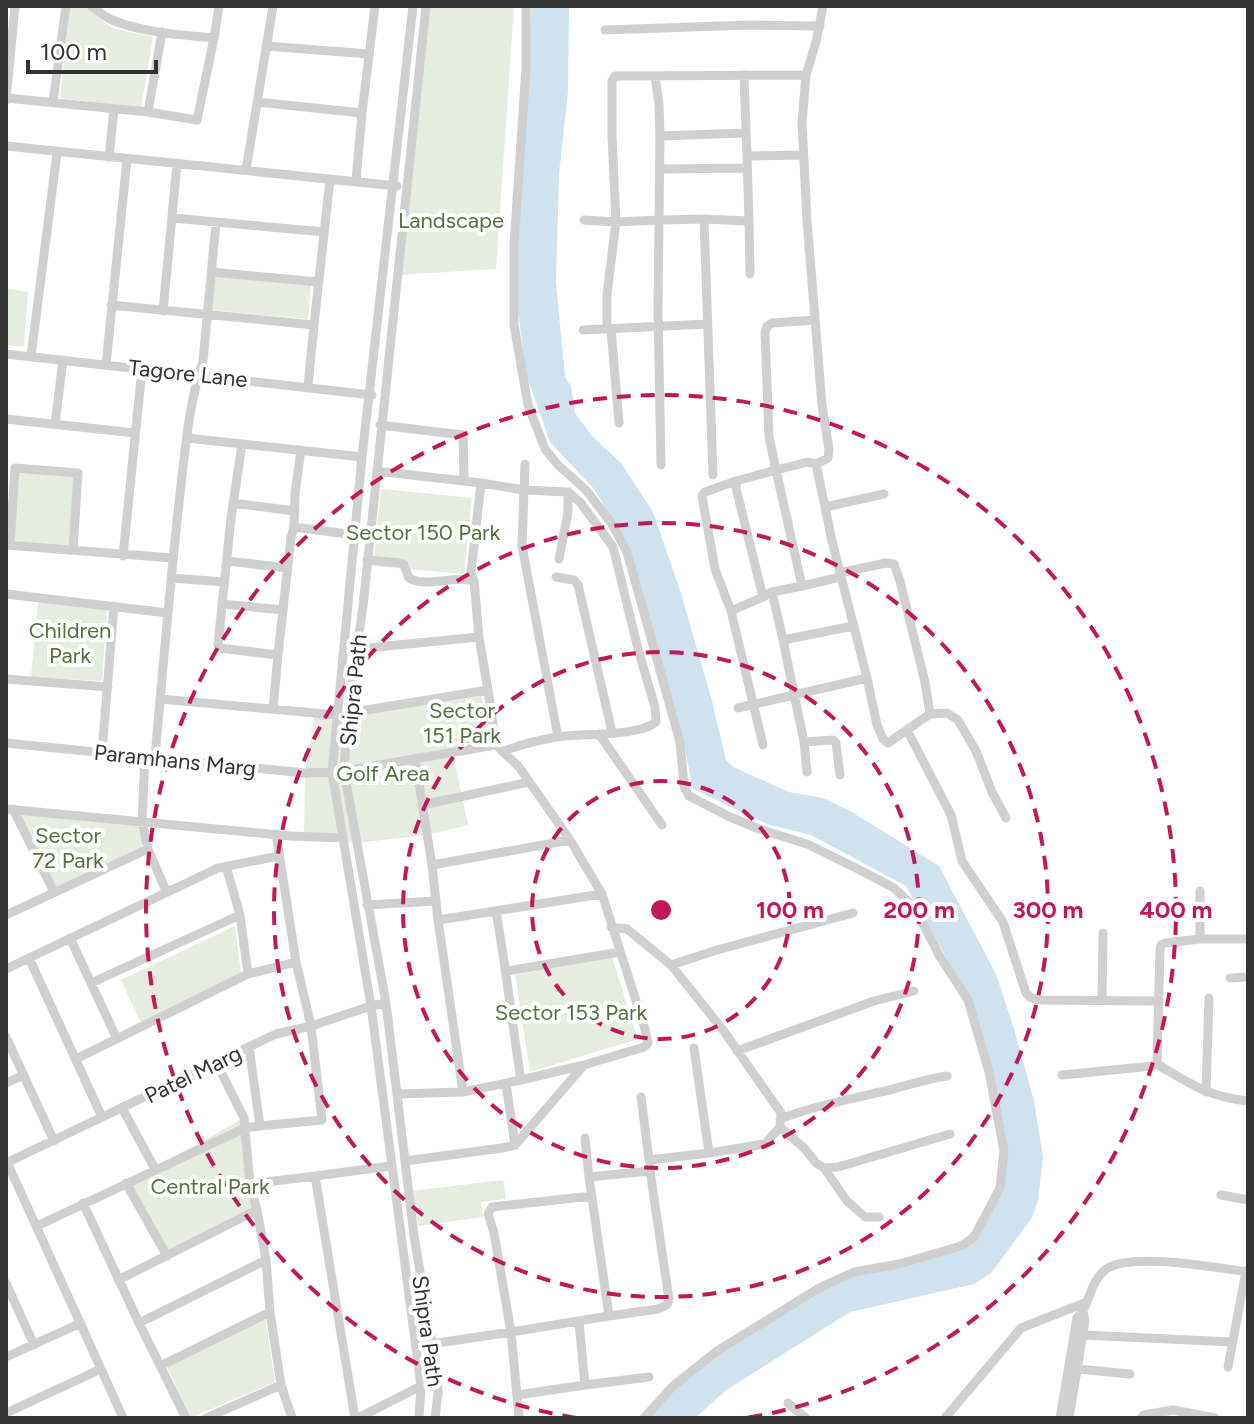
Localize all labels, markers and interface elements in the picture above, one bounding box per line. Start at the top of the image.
scale bar [28,24,156,74]
text: 100 m [40,37,107,66]
park label: Landscape [398,207,504,234]
street label: Tagore Lane [127,354,249,393]
park label: Sector 150 Park [346,519,501,546]
park label: Children Park [29,617,111,669]
street label: Shipra Path [334,633,373,747]
park label: Sector 151 Park [423,697,501,749]
street label: Paramhans Marg [93,739,257,782]
park label: Golf Area [336,760,430,787]
park label: Sector 72 Park [32,822,104,874]
text: 100 m [756,895,824,924]
text: 200 m [883,895,955,924]
text: 300 m [1012,895,1084,924]
text: 400 m [1140,895,1212,924]
centre of rings [647,896,675,924]
park label: Sector 153 Park [495,999,647,1026]
street label: Patel Marg [140,1039,246,1109]
park label: Central Park [150,1173,270,1200]
street label: Shipra Path [406,1274,449,1389]

